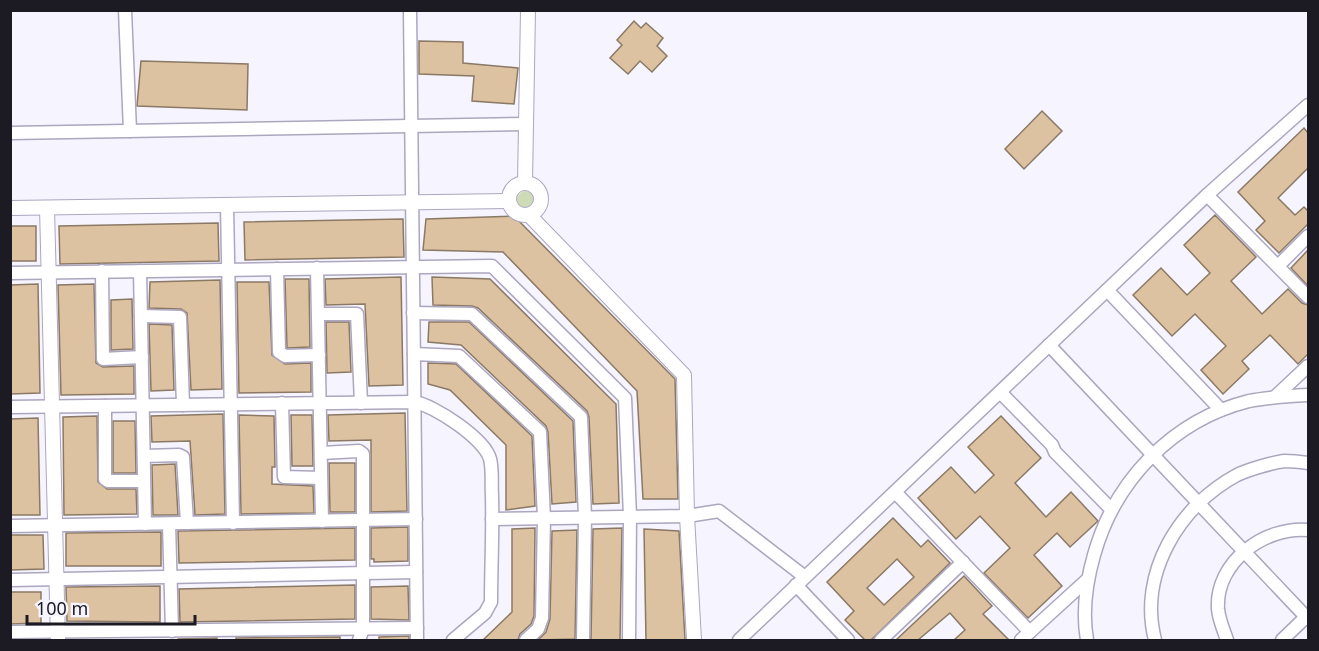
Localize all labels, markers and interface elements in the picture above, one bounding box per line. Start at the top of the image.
scale bar [27,588,195,626]
text: 100 m [36,596,88,620]

